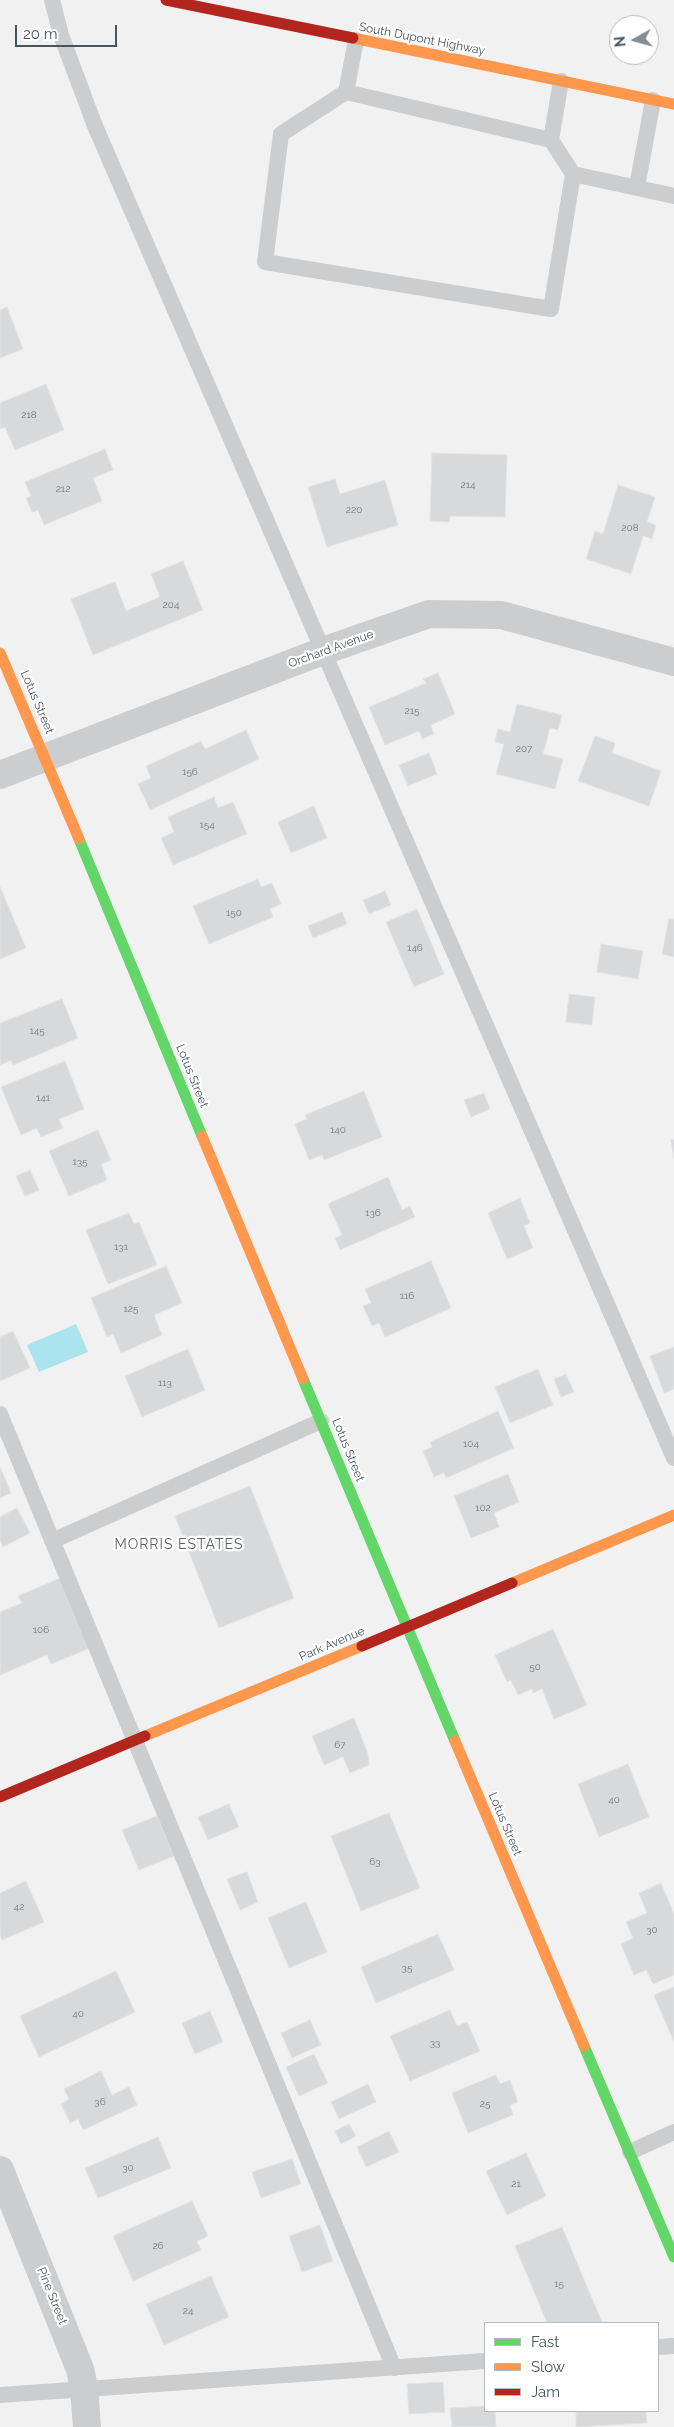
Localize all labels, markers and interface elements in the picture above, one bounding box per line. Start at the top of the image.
scale bar [18,15,120,47]
north arrow [609,15,659,65]
street label: South Dupont Highway [358,20,486,58]
text: 20 m [23,25,58,43]
text: N [612,35,629,48]
house number: 218 [21,409,37,421]
house number: 214 [461,479,475,491]
house number: 212 [56,483,70,495]
house number: 220 [346,504,362,516]
house number: 208 [621,522,639,534]
house number: 204 [163,599,179,611]
street label: Orchard Avenue [286,627,376,671]
street label: Lotus Street [17,668,57,736]
house number: 215 [405,705,419,717]
house number: 207 [516,743,532,755]
house number: 156 [182,766,198,778]
house number: 154 [199,819,215,831]
house number: 150 [226,907,242,919]
house number: 146 [407,942,423,954]
house number: 145 [29,1025,45,1037]
street label: Lotus Street [173,1042,211,1110]
house number: 141 [36,1092,50,1104]
house number: 140 [330,1124,346,1136]
house number: 135 [72,1156,88,1168]
house number: 136 [365,1207,381,1219]
house number: 131 [114,1241,128,1253]
house number: 116 [400,1290,414,1302]
house number: 125 [124,1303,138,1315]
house number: 113 [158,1377,172,1389]
street label: Lotus Street [329,1416,367,1484]
house number: 104 [463,1438,479,1450]
house number: 102 [475,1502,491,1514]
district label: MORRIS ESTATES [113,1537,245,1553]
house number: 106 [33,1624,49,1636]
street label: Park Avenue [297,1624,367,1664]
house number: 50 [529,1661,541,1673]
house number: 67 [334,1739,346,1751]
street label: Lotus Street [485,1790,525,1858]
house number: 40 [608,1794,620,1806]
house number: 63 [369,1856,381,1868]
house number: 42 [14,1901,24,1913]
house number: 30 [646,1924,658,1936]
house number: 35 [402,1962,412,1974]
house number: 40 [72,2008,84,2020]
house number: 33 [430,2037,440,2049]
house number: 36 [94,2096,106,2108]
house number: 25 [480,2098,490,2110]
house number: 30 [122,2162,134,2174]
house number: 21 [511,2178,521,2190]
house number: 26 [152,2240,164,2252]
street label: Pine Street [34,2265,70,2327]
house number: 15 [554,2278,564,2290]
house number: 24 [183,2305,193,2317]
legend [484,2322,659,2412]
text: Fast [531,2333,559,2351]
text: Slow [531,2358,565,2376]
text: Jam [531,2383,560,2401]

